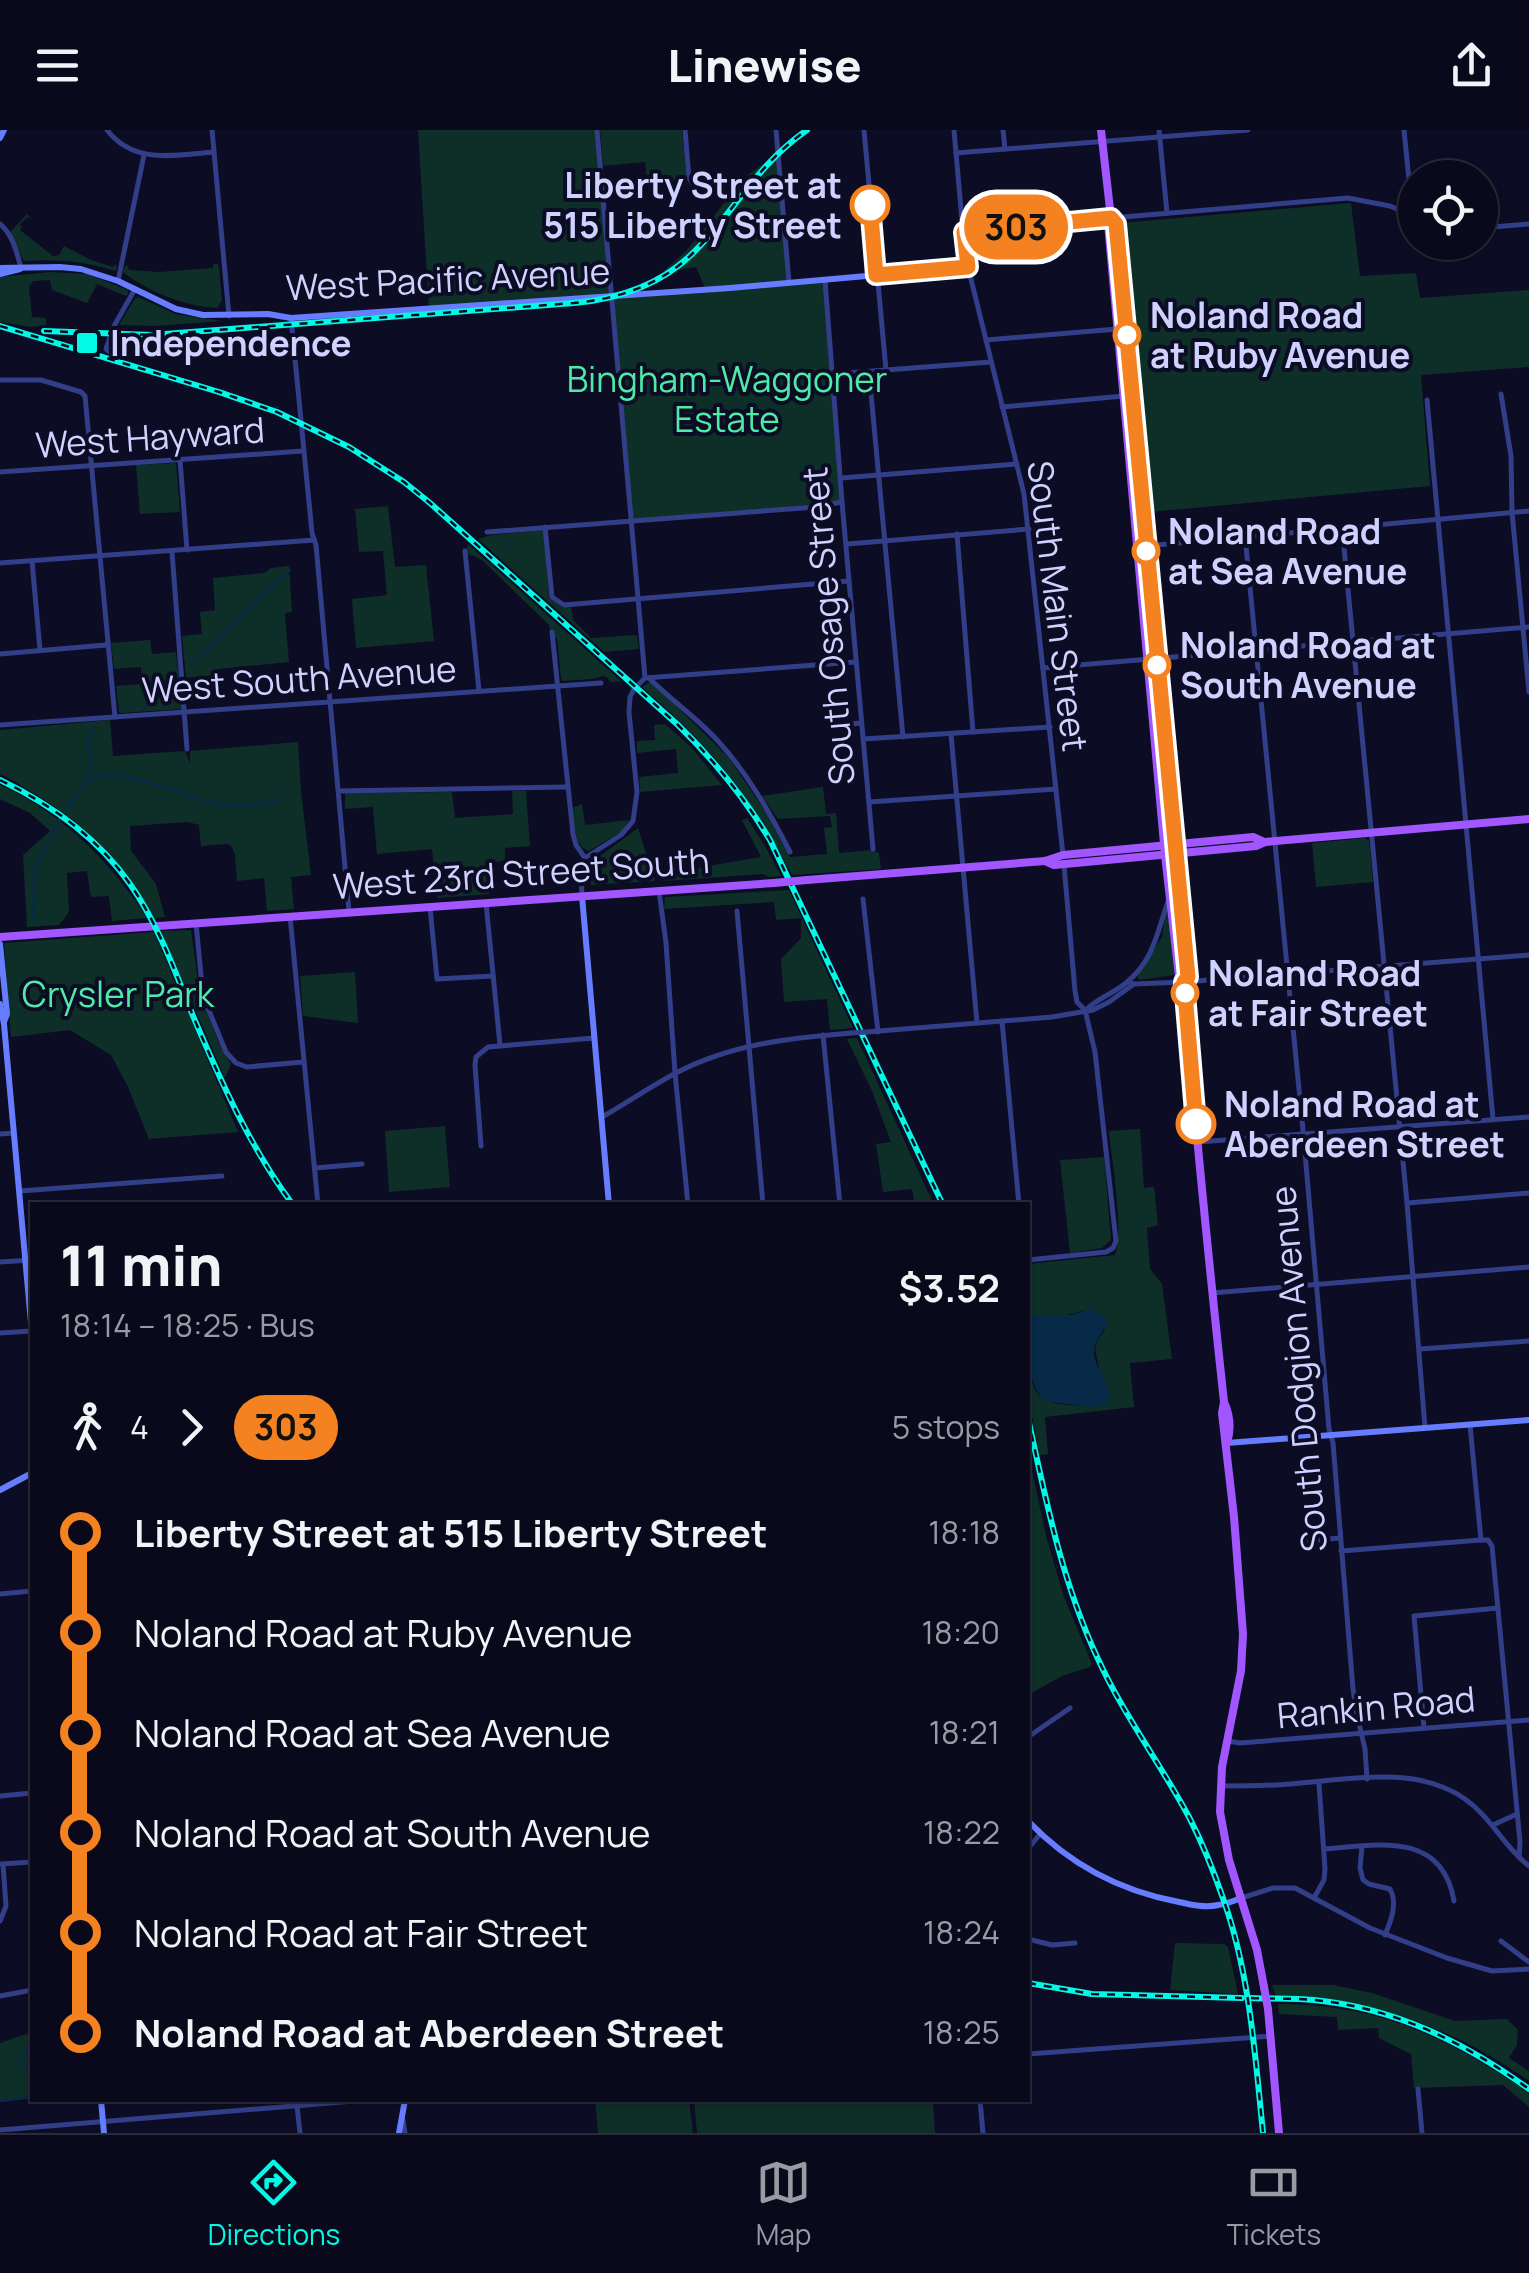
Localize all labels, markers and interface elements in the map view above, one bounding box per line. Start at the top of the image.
text: Linewise [667,34,862,96]
icon: menu [30,38,85,93]
icon: share [1444,38,1499,93]
map controls [1398,160,1498,260]
button: locate [1398,160,1498,260]
place label: Liberty Street at 515 Liberty Street [543,161,842,249]
marker: Liberty Street at 515 Liberty Street [851,186,889,224]
line badge: 303 [958,194,1074,260]
text: 303 [984,203,1048,251]
street label: West Pacific Avenue [285,247,611,311]
place label: Noland Road at Ruby Avenue [1150,291,1410,379]
place label: Independence [110,319,352,367]
marker: Noland Road at Ruby Avenue [1114,322,1140,348]
marker: Independence [74,330,100,356]
park label: Bingham-Waggoner Estate [567,355,887,443]
street label: West Hayward [34,405,266,469]
street label: South Main Street [1016,458,1100,754]
street label: South Osage Street [790,465,866,787]
place label: Noland Road at Sea Avenue [1168,507,1407,595]
marker: Noland Road at Sea Avenue [1133,538,1159,564]
place label: Noland Road at South Avenue [1180,621,1436,709]
street label: West South Avenue [140,644,458,714]
marker: Noland Road at South Avenue [1144,652,1170,678]
street label: West 23rd Street South [331,836,711,910]
place label: Noland Road at Fair Street [1208,949,1428,1037]
park label: Crysler Park [22,970,216,1018]
marker: Noland Road at Fair Street [1172,980,1198,1006]
place label: Noland Road at Aberdeen Street [1224,1080,1505,1168]
marker: Noland Road at Aberdeen Street [1177,1105,1215,1143]
street label: South Dodgion Avenue [1258,1184,1338,1554]
text: 11 min [60,1227,223,1303]
text: $3.52 [899,1261,1000,1313]
text: 18:14 – 18:25 · Bus [60,1303,315,1347]
icon: walk [60,1400,115,1455]
icon: forward [164,1400,219,1455]
text: 303 [254,1403,318,1451]
text: 4 [130,1405,149,1449]
text: 5 stops [892,1405,1000,1449]
text: Liberty Street at 515 Liberty Street [134,1506,767,1558]
text: 18:18 [928,1510,1000,1554]
text: Noland Road at Ruby Avenue [134,1606,632,1658]
text: 18:20 [922,1610,1000,1654]
street label: Rankin Road [1275,1674,1477,1740]
text: Noland Road at Sea Avenue [134,1706,611,1758]
text: 18:21 [929,1710,1000,1754]
text: Noland Road at South Avenue [134,1806,651,1858]
text: 18:22 [923,1810,1000,1854]
text: Noland Road at Fair Street [134,1906,588,1958]
text: 18:24 [923,1910,1000,1954]
text: Noland Road at Aberdeen Street [134,2006,724,2058]
text: 18:25 [923,2010,1000,2054]
tab: Directions [208,2155,340,2253]
tab: Map [756,2155,811,2253]
tab: Tickets [1227,2155,1321,2253]

